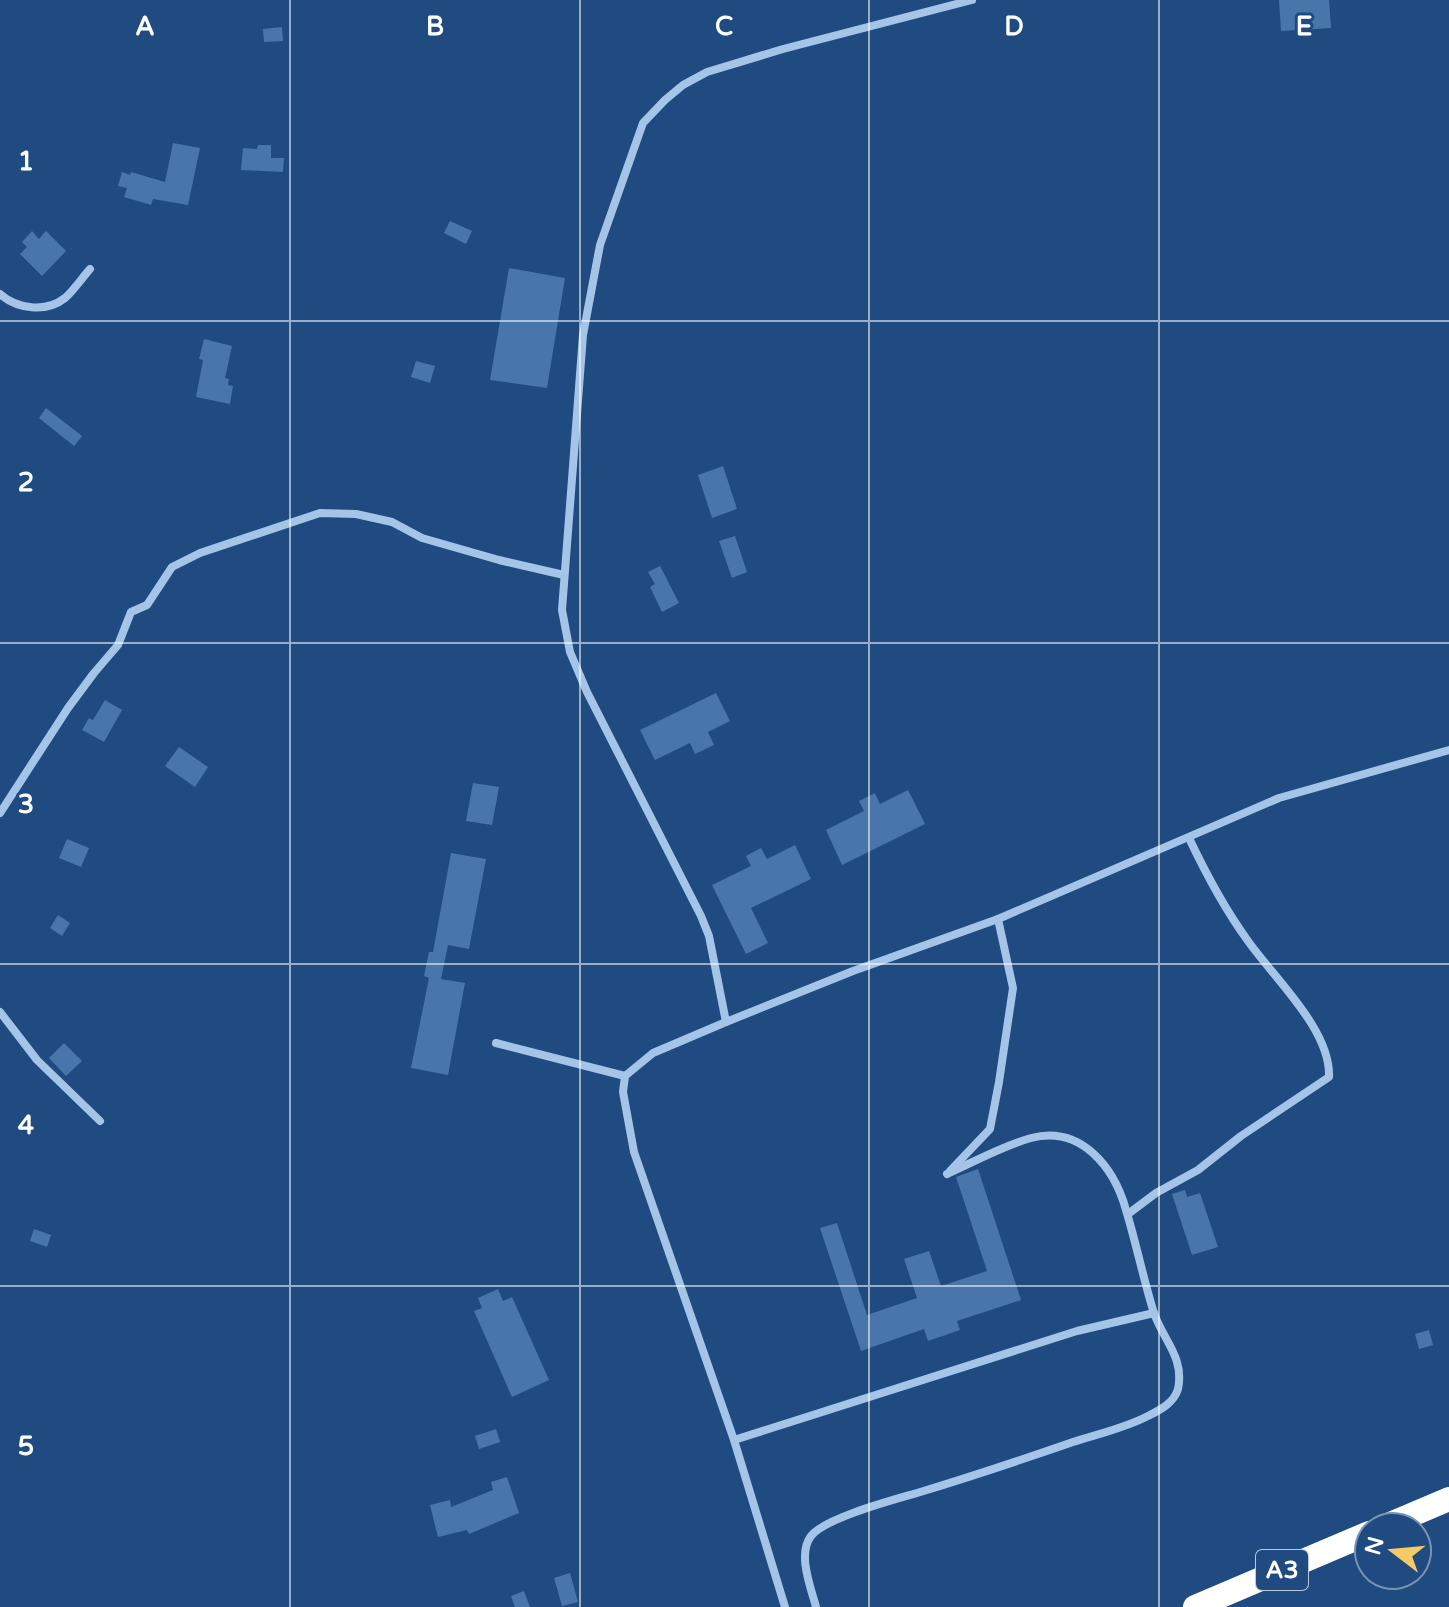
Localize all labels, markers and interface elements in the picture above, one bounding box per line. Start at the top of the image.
text: A [135,11,155,42]
text: B [426,11,444,42]
text: C [715,11,733,42]
text: D [1004,11,1024,42]
text: E [1296,11,1312,42]
text: 1 [18,146,34,177]
text: 2 [18,467,34,498]
text: 3 [18,789,34,820]
text: 4 [18,1110,34,1141]
text: 5 [18,1431,34,1462]
north arrow [1353,1511,1433,1591]
text: N [1360,1534,1390,1558]
road number: A3 [1256,1550,1308,1590]

